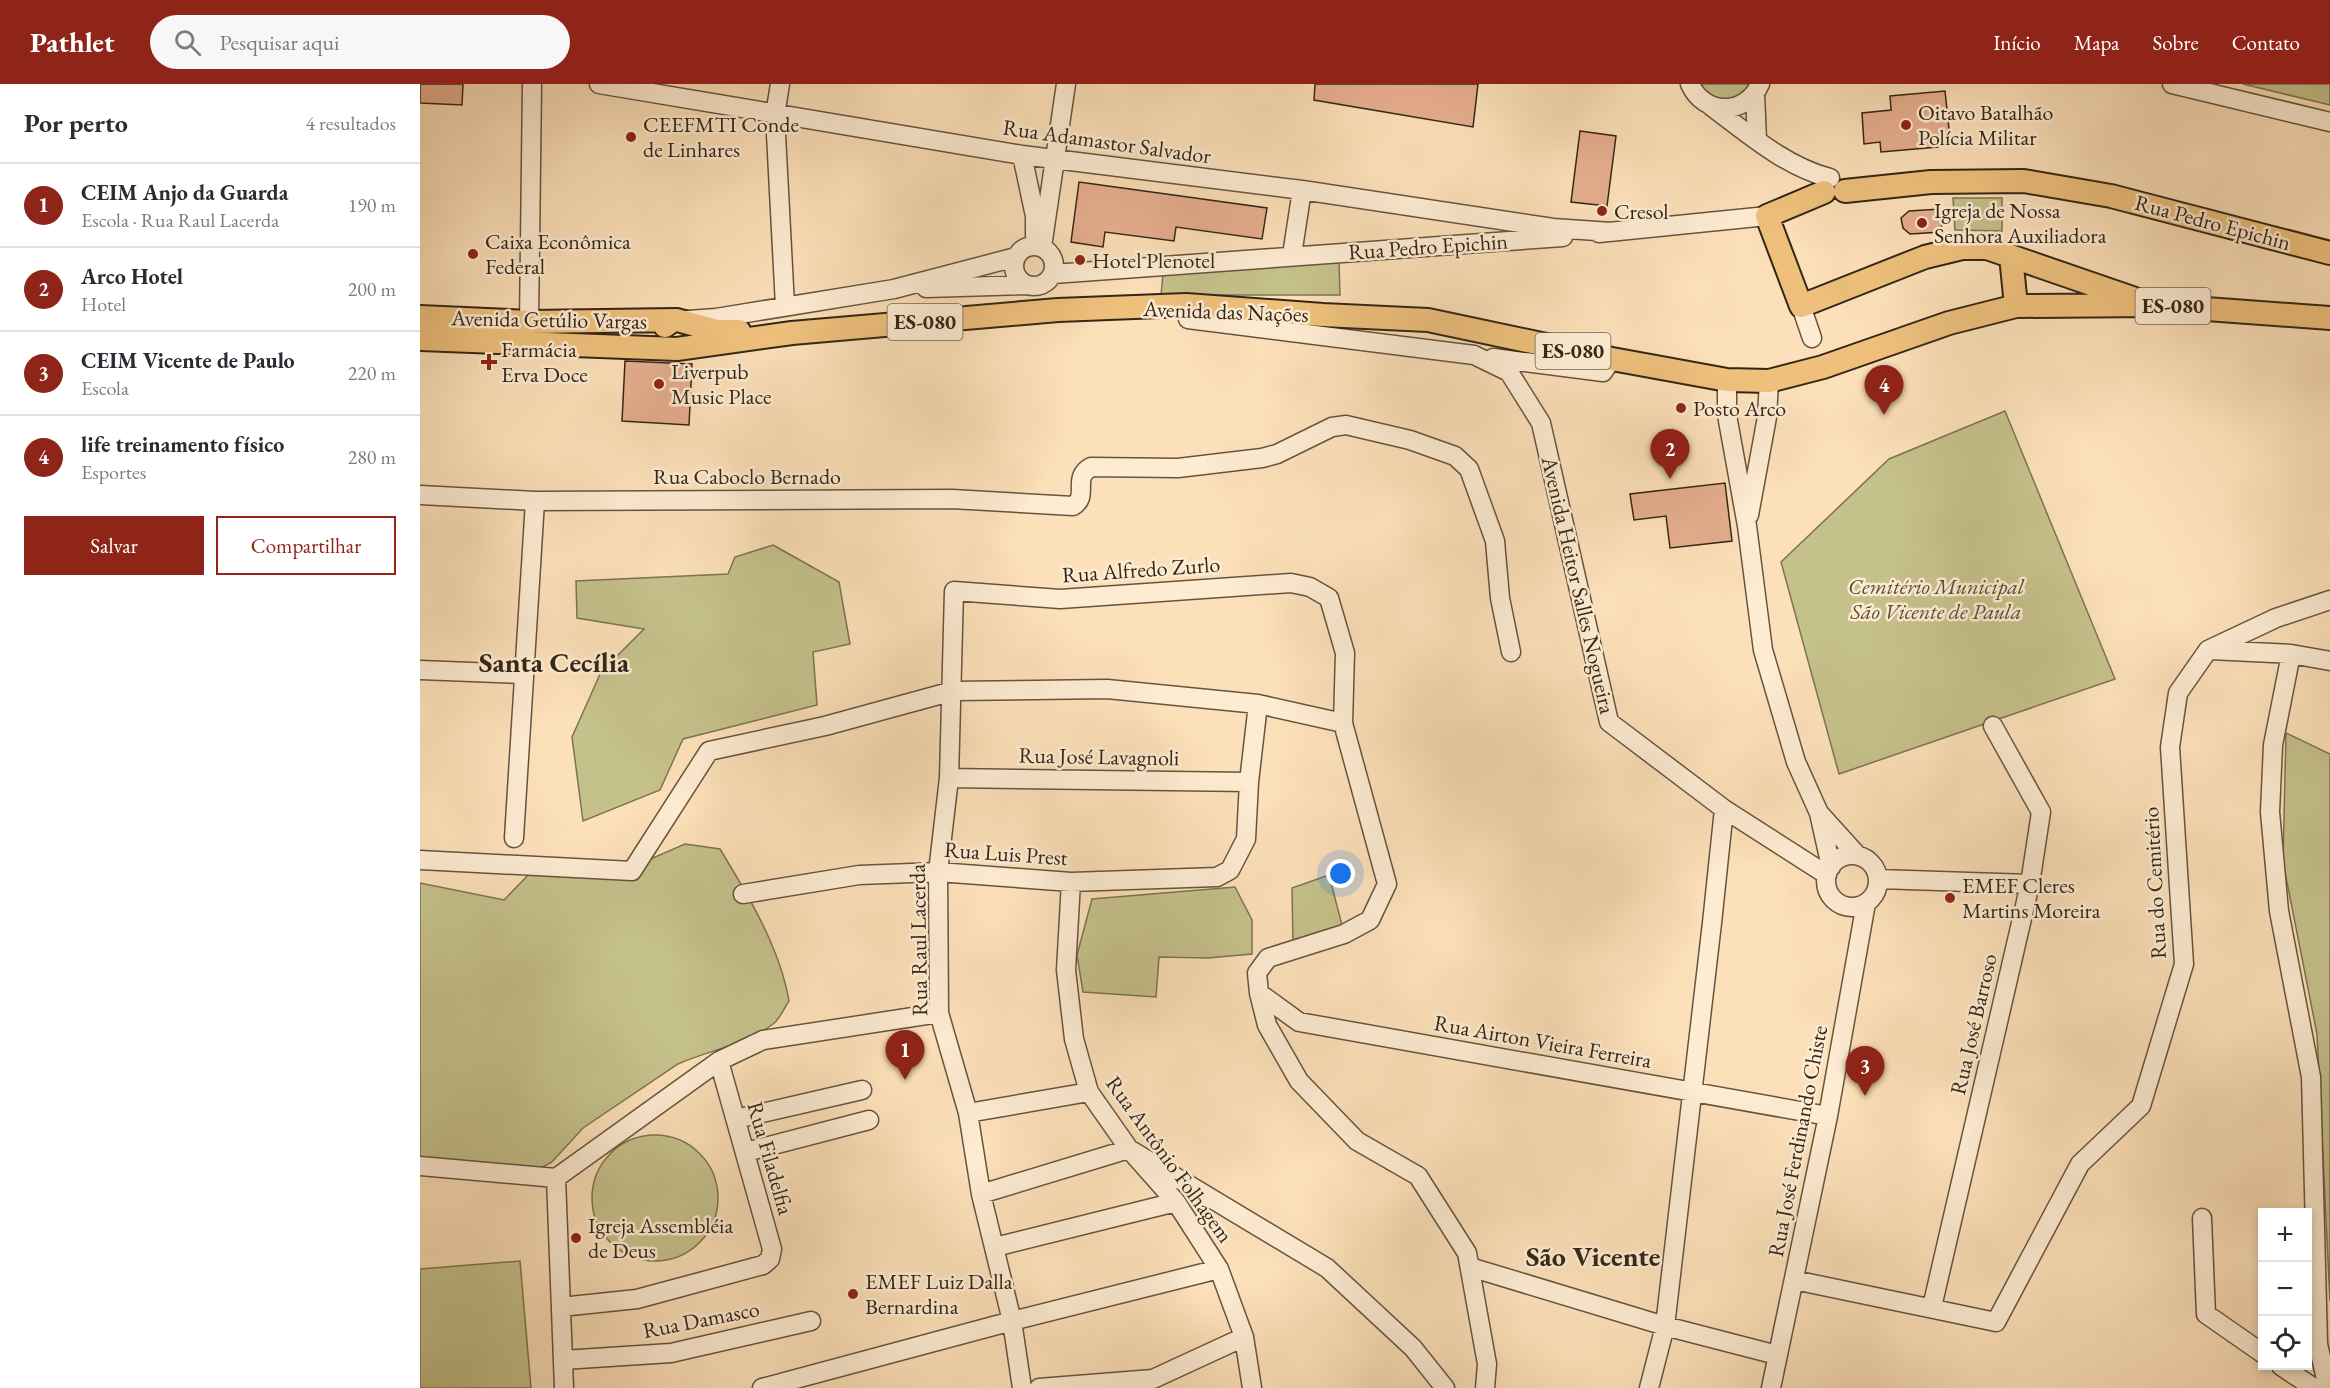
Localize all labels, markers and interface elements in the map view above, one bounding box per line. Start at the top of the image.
search box [150,15,570,69]
text: Pathlet [30,24,114,60]
icon: search [171,26,204,59]
text: Pesquisar aqui [219,28,339,57]
text: Início [1993,29,2041,56]
text: Mapa [2074,29,2119,56]
text: Sobre [2152,29,2199,56]
text: Contato [2232,29,2300,56]
place label: Oitavo Batalhão Polícia Militar [1918,98,2054,152]
text: Por perto [24,106,128,140]
text: 4 resultados [305,110,396,136]
place label: CEEFMTI Conde de Linhares [643,110,799,164]
street label: Rua Adamastor Salvador [1001,113,1214,171]
marker: Oitavo Batalhão Polícia Militar [1899,118,1913,132]
marker: CEEFMTI Conde de Linhares [624,130,638,144]
text: CEIM Anjo da Guarda [81,178,288,207]
street label: Rua Pedro Epichin [2132,188,2294,257]
text: 1 [38,192,49,218]
text: 190 m [348,192,396,218]
place label: Igreja de Nossa Senhora Auxiliadora [1934,196,2107,250]
place label: Cresol [1614,197,1669,226]
marker: Cresol [1595,204,1609,218]
text: Escola · Rua Raul Lacerda [81,207,279,233]
marker: Igreja de Nossa Senhora Auxiliadora [1915,216,1929,230]
street label: Rua Pedro Epichin [1347,226,1509,267]
place label: Caixa Econômica Federal [485,227,631,281]
place label: Hotel Plenotel [1092,246,1215,275]
marker: Caixa Econômica Federal [466,247,480,261]
marker: Hotel Plenotel [1073,253,1087,267]
text: Arco Hotel [81,262,183,291]
text: 2 [38,276,49,302]
text: 200 m [348,276,396,302]
road number: ES-080 [2136,288,2210,324]
text: Hotel [81,291,126,317]
street label: Avenida das Nações [1142,294,1309,329]
street label: Avenida Getúlio Vargas [450,303,647,336]
road number: ES-080 [888,304,962,340]
road number: ES-080 [1536,333,1610,369]
place label: Farmácia Erva Doce [501,335,588,389]
text: CEIM Vicente de Paulo [81,346,295,375]
marker: Farmácia Erva Doce [482,355,496,369]
place label: Liverpub Music Place [671,357,772,411]
text: 3 [38,360,49,386]
text: 220 m [348,360,396,386]
pin: 4 [1864,366,1904,415]
text: Escola [81,375,129,401]
marker: Liverpub Music Place [652,377,666,391]
place label: Posto Arco [1693,394,1786,423]
marker: Posto Arco [1674,401,1688,415]
text: life treinamento físico [81,430,284,459]
pin: 2 [1650,430,1690,479]
text: 4 [38,444,49,470]
text: 280 m [348,444,396,470]
street label: Avenida Heitor Salles Nogueira [1535,453,1622,717]
text: Esportes [81,459,146,485]
street label: Rua Caboclo Bernado [653,462,841,491]
button: Salvar [24,516,204,575]
button: Compartilhar [216,516,396,575]
street label: Rua Alfredo Zurlo [1061,549,1221,589]
park label: Cemitério Municipal São Vicente de Paula [1848,572,2025,626]
district label: Santa Cecília [479,644,630,680]
street label: Rua José Lavagnoli [1018,741,1180,772]
street label: Rua do Cemitério [2136,806,2173,960]
street label: Rua Luis Prest [943,835,1069,872]
your location [1326,859,1355,888]
street label: Rua Raul Lacerda [903,863,934,1016]
place label: EMEF Cleres Martins Moreira [1962,871,2101,925]
marker: EMEF Cleres Martins Moreira [1943,891,1957,905]
street label: Rua José Barroso [1943,951,2004,1098]
street label: Rua Airton Vieira Ferreira [1432,1008,1654,1075]
street label: Rua José Ferdinando Chiste [1761,1022,1834,1259]
pin: 1 [886,1030,924,1080]
pin: 3 [1846,1046,1884,1096]
street label: Rua Antônio Folhagem [1099,1070,1240,1248]
street label: Rua Filadelfia [741,1098,801,1218]
map controls [2258,1208,2312,1370]
button: + [2258,1208,2312,1262]
place label: Igreja Assembléia de Deus [588,1211,734,1265]
marker: Igreja Assembléia de Deus [569,1231,583,1245]
district label: São Vicente [1526,1238,1660,1274]
button: − [2258,1262,2312,1316]
place label: EMEF Luiz Dalla Bernardina [865,1267,1013,1321]
marker: EMEF Luiz Dalla Bernardina [846,1287,860,1301]
street label: Rua Damasco [640,1294,762,1345]
button: locate [2258,1316,2312,1370]

